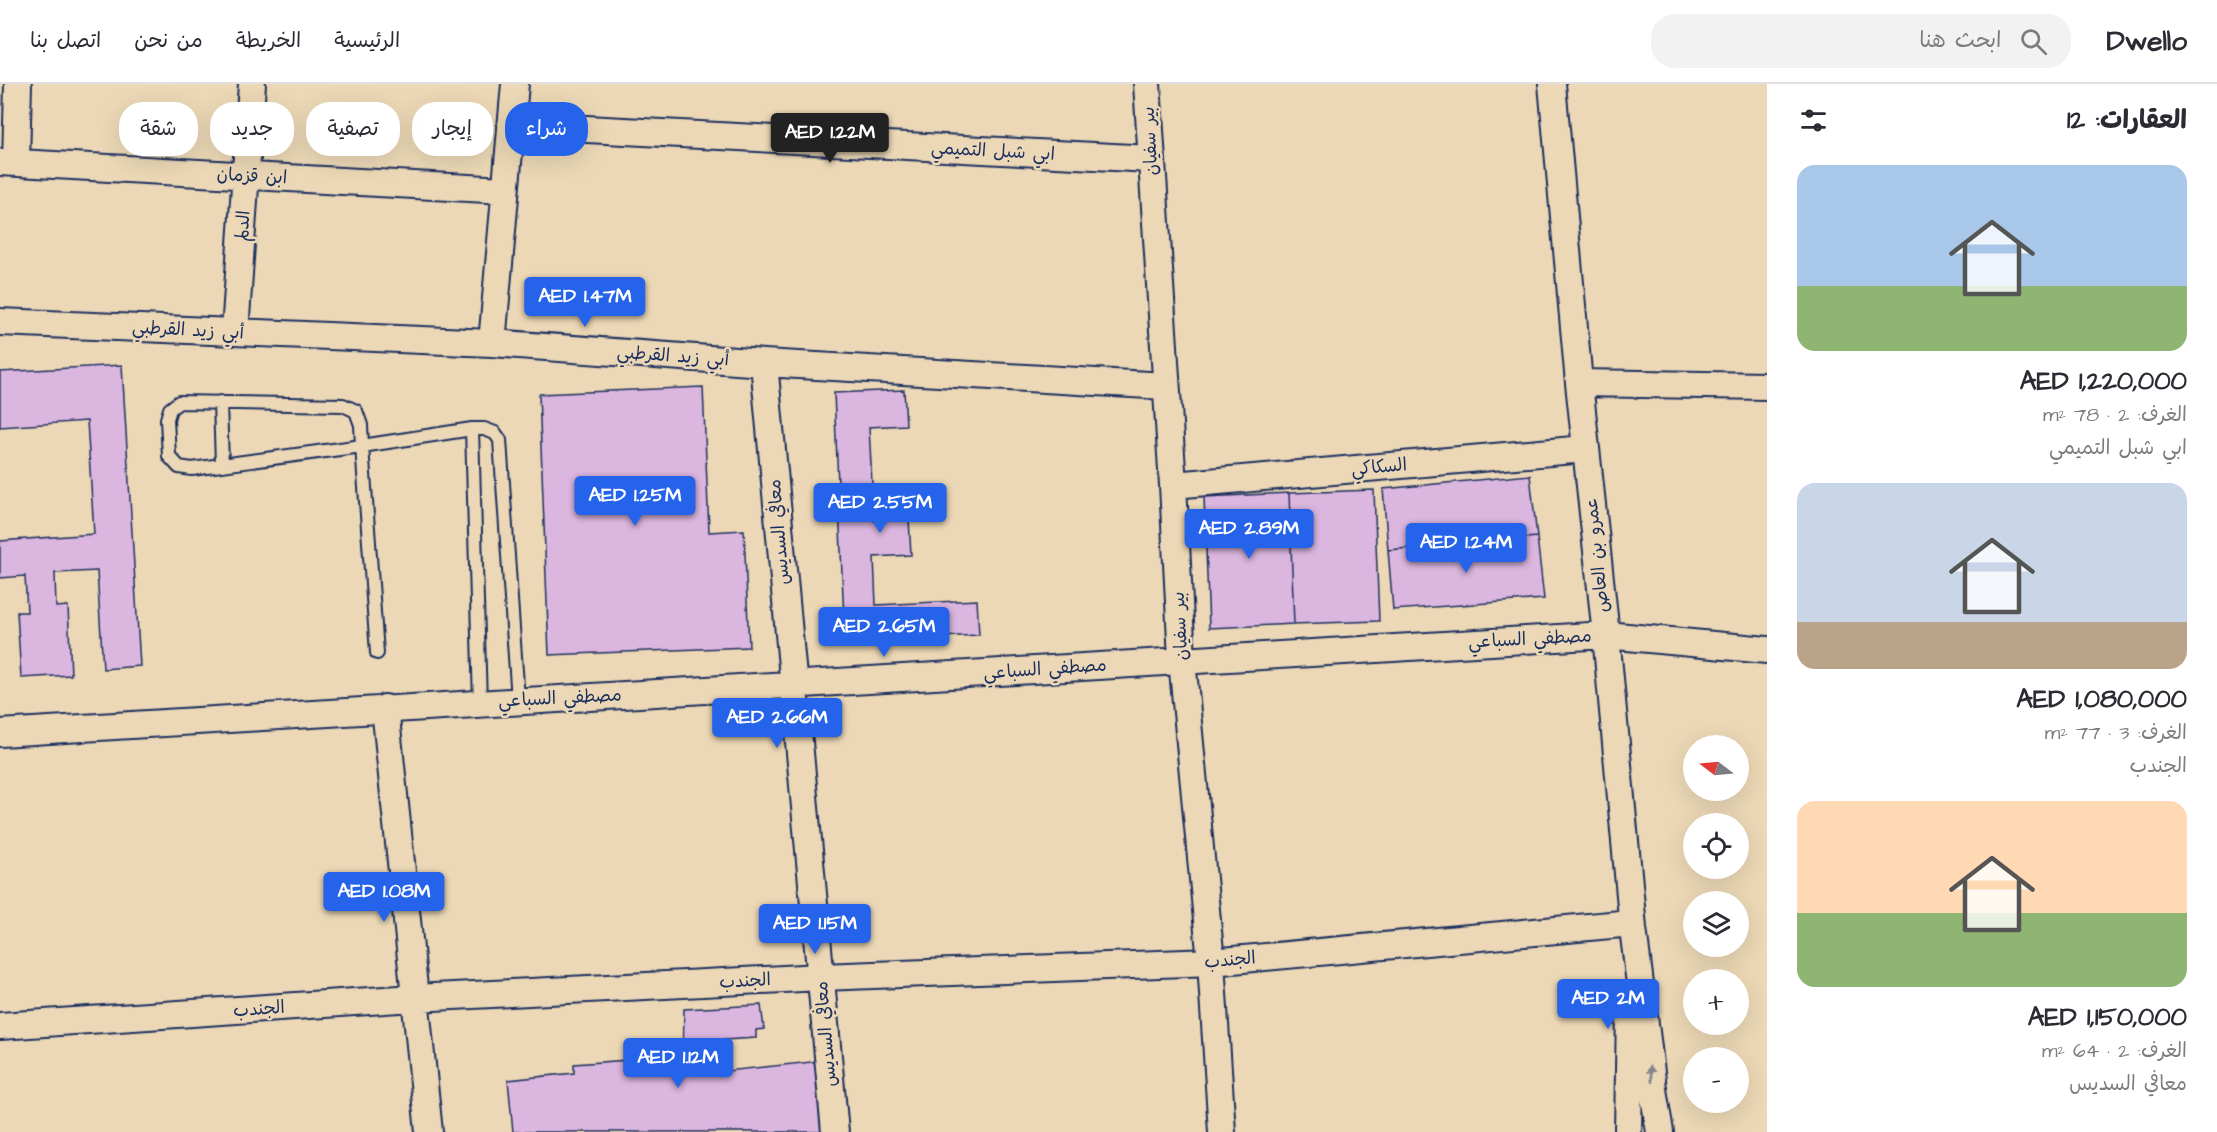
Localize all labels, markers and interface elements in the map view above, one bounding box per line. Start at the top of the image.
search box [1651,14,2071,68]
text: Dwello [2107,22,2187,61]
text: ابحث هنا [1919,25,2002,56]
icon: search [2017,25,2050,58]
text: اتصل بنا [30,26,101,55]
text: من نحن [134,26,203,55]
text: الخريطة [236,26,301,55]
text: الرئيسية [334,26,400,55]
chip: شقة [119,102,198,156]
chip: جديد [210,102,294,156]
chip: تصفية [306,102,400,156]
chip: إيجار [412,102,493,156]
chip: شراء [505,102,588,156]
text: العقارات: 12 [2067,102,2187,138]
icon: filters [1797,104,1830,137]
street label: بير سفيان [1136,106,1164,176]
pin: AED 1.22M [761,113,899,164]
text: AED 1.22M [785,118,875,146]
street label: ابي شبل التميمي [930,135,1056,170]
street label: ابن قزمان [216,162,288,190]
icon: home [1938,204,2046,312]
street label: الدلم [229,209,258,243]
pin: AED 1.47M [516,277,654,328]
text: AED 1.47M [538,282,632,310]
street label: أبي زيد القرطبي [131,315,245,348]
street label: أبي زيد القرطبي [616,340,730,375]
text: AED 1,220,000 [2020,363,2187,399]
text: الغرف: 2 · 78 m² [2043,401,2187,429]
text: ابي شبل التميمي [2049,434,2187,462]
street label: السكاكي [1350,452,1408,485]
pin: AED 1.25M [566,476,704,527]
street label: معافي السديس [762,478,796,586]
text: AED 1.25M [588,481,682,509]
pin: AED 2.55M [811,483,949,534]
text: AED 2.55M [828,488,932,516]
street label: عمرو بن العاص [1579,496,1615,614]
pin: AED 2.89M [1180,509,1318,560]
text: AED 2.89M [1199,514,1299,542]
icon: home [1938,522,2046,630]
pin: AED 1.24M [1397,523,1535,574]
text: AED 1.24M [1420,528,1512,556]
street label: بير سفيان [1166,591,1194,661]
pin: AED 2.65M [815,607,953,658]
text: AED 2.65M [832,612,936,640]
street label: مصطفي السباعي [1468,623,1592,658]
street label: مصطفي السباعي [983,652,1108,689]
text: AED 1,080,000 [2016,681,2187,717]
street label: مصطفي السباعي [498,682,622,717]
pin: AED 2.66M [708,698,846,749]
text: AED 2.66M [726,703,828,731]
text: الغرف: 3 · 77 m² [2045,719,2187,747]
north arrow [1683,735,1749,801]
map controls [1683,735,1749,1113]
text: الجندب [2130,752,2187,780]
button: locate [1683,813,1749,879]
icon: home [1938,840,2046,948]
pin: AED 1.08M [315,872,453,923]
text: AED 1.08M [337,877,431,905]
button: layers [1683,891,1749,957]
pin: AED 1.15M [746,904,884,955]
text: AED 1.15M [773,909,857,937]
street label: الجندب [1203,945,1257,975]
street label: الجندب [719,967,771,995]
button: + [1683,969,1749,1035]
pin: AED 2M [1559,979,1657,1030]
street label: معافي السديس [809,980,843,1088]
text: AED 2M [1571,984,1645,1012]
street label: الجندب [232,995,286,1023]
text: AED 1,150,000 [2028,999,2187,1035]
text: الغرف: 2 · 64 m² [2042,1037,2187,1065]
pin: AED 1.12M [609,1038,747,1089]
text: AED 1.12M [637,1043,719,1071]
button: − [1683,1047,1749,1113]
one-way arrow [1646,1065,1656,1084]
text: معافي السديس [2069,1070,2187,1098]

